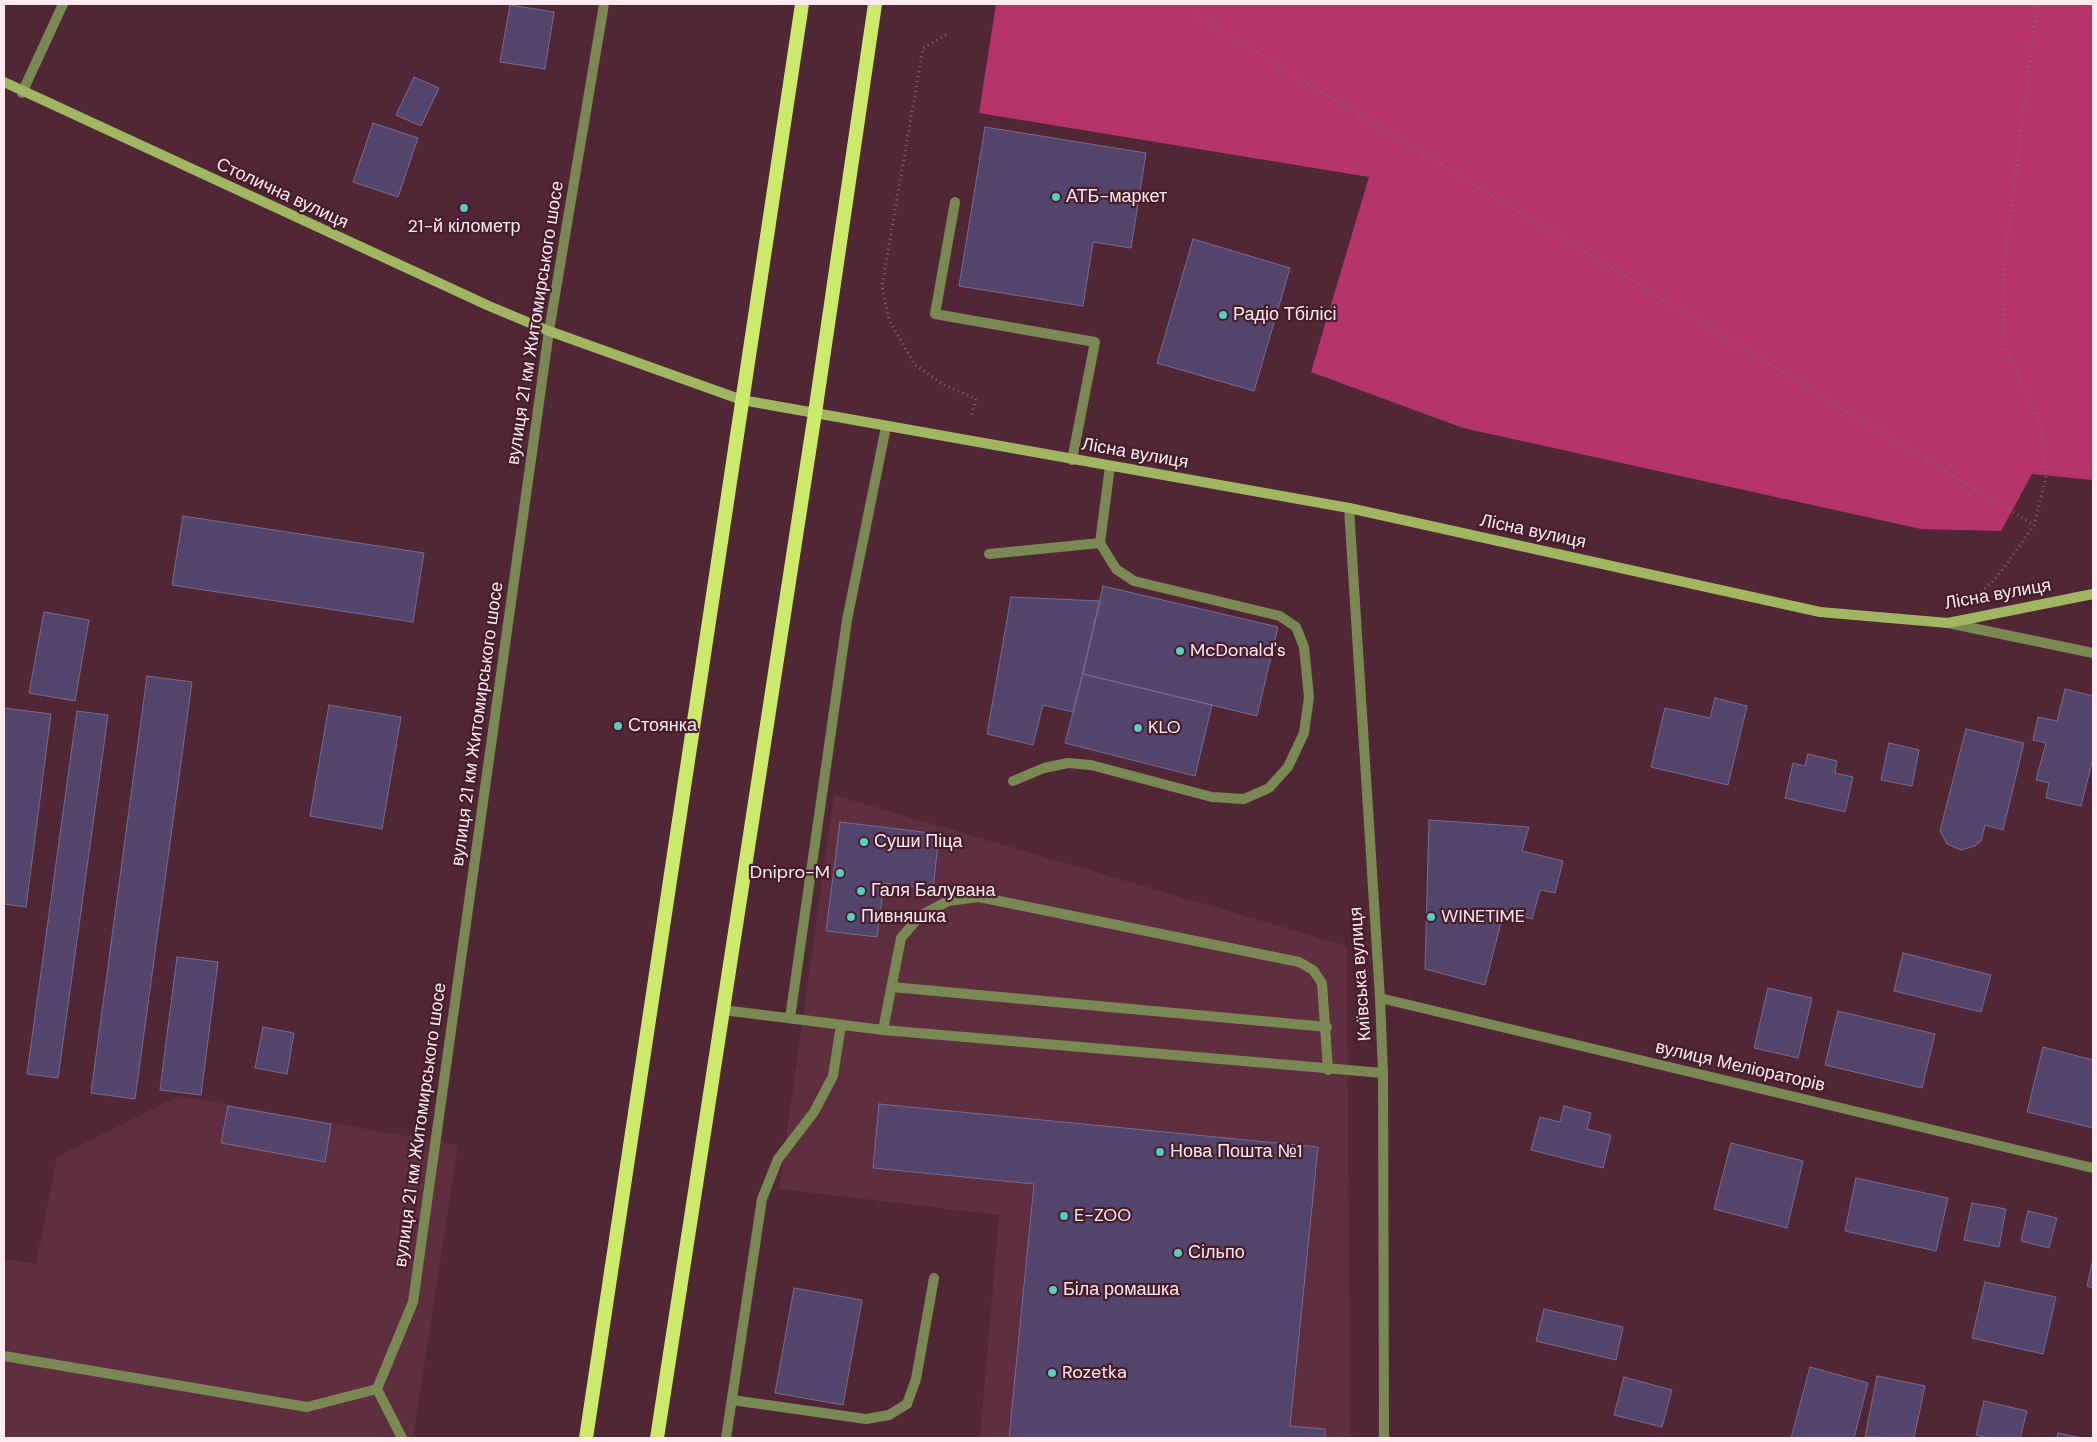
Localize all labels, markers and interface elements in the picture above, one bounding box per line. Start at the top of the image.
street label: Столична вулиця [212,154,352,234]
street label: вулиця 21 км Житомирського шосе [503,180,569,466]
place label: АТБ-маркет [1066,186,1167,208]
marker: АТБ-маркет [1050,191,1062,203]
marker: 21-й кілометр [458,202,470,214]
place label: 21-й кілометр [407,216,521,238]
place label: Радіо Тбілісі [1233,304,1337,326]
marker: Радіо Тбілісі [1217,309,1229,321]
street label: Лісна вулиця [1080,434,1190,474]
street label: Лісна вулиця [1478,510,1588,554]
street label: Лісна вулиця [1943,575,2053,615]
street label: вулиця 21 км Житомирського шосе [447,580,509,868]
place label: McDonald's [1190,640,1286,662]
marker: McDonald's [1174,645,1186,657]
place label: Стоянка [628,715,697,737]
place label: KLO [1148,717,1181,739]
marker: Стоянка [612,720,624,732]
marker: KLO [1132,722,1144,734]
place label: Суши Піца [874,831,963,853]
marker: Суши Піца [858,836,870,848]
place label: Dnipro-M [750,862,830,884]
marker: Dnipro-M [834,867,846,879]
place label: Галя Балувана [871,880,995,902]
marker: Галя Балувана [855,885,867,897]
place label: Пивняшка [861,906,946,928]
street label: Київська вулиця [1346,906,1376,1042]
place label: WINETIME [1441,906,1525,928]
marker: Пивняшка [845,911,857,923]
marker: WINETIME [1425,911,1437,923]
street label: вулиця 21 км Житомирського шосе [390,981,452,1269]
street label: вулиця Меліораторів [1653,1037,1827,1097]
place label: Нова Пошта №1 [1170,1141,1302,1163]
marker: Нова Пошта №1 [1154,1146,1166,1158]
place label: E-ZOO [1074,1205,1131,1227]
marker: E-ZOO [1058,1210,1070,1222]
place label: Сільпо [1188,1242,1245,1264]
marker: Сільпо [1172,1247,1184,1259]
place label: Біла ромашка [1063,1279,1179,1301]
marker: Біла ромашка [1047,1284,1059,1296]
place label: Rozetka [1062,1362,1127,1384]
marker: Rozetka [1046,1367,1058,1379]

